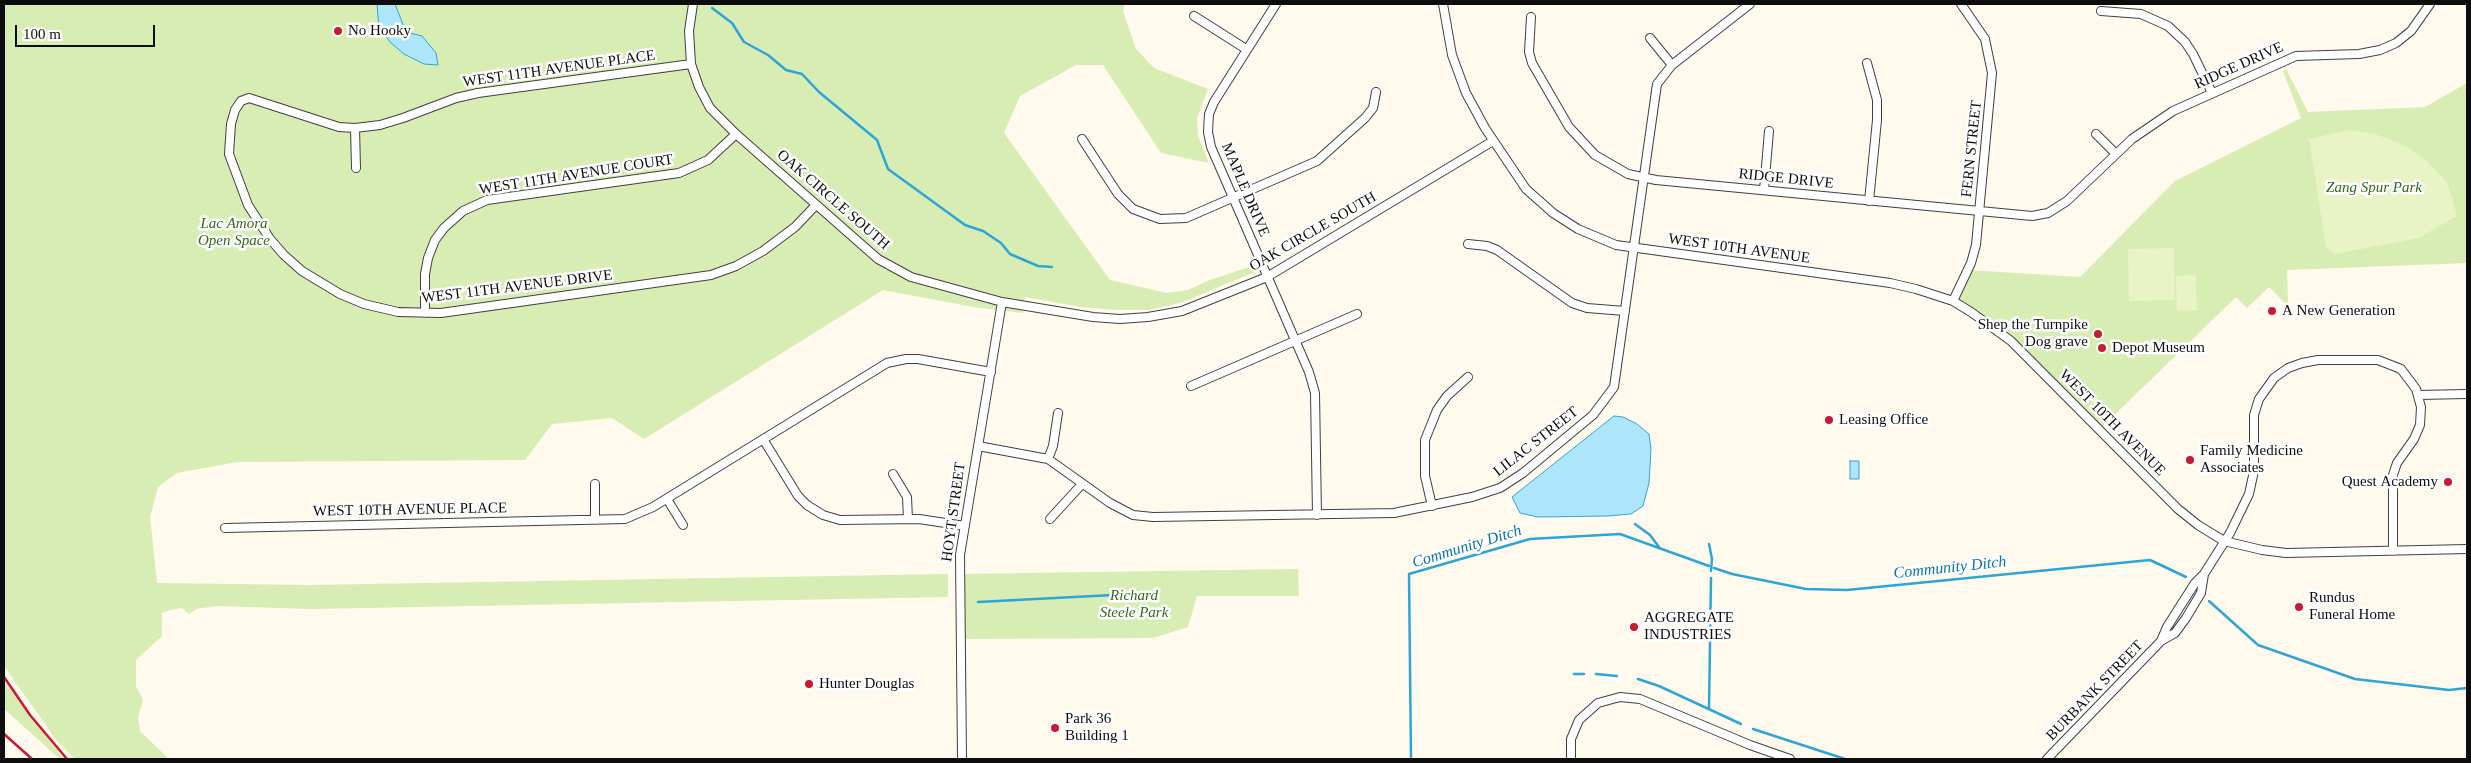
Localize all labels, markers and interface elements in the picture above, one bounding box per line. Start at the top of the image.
scale bar [18,15,158,47]
place label: No Hooky [348,22,411,40]
marker: No Hooky [332,25,344,37]
text: 100 m [23,26,61,42]
street label: RIDGE DRIVE [2192,38,2286,94]
street label: WEST 11TH AVENUE PLACE [462,47,656,91]
street label: FERN STREET [1958,100,1986,198]
street label: MAPLE DRIVE [1217,140,1273,240]
street label: OAK CIRCLE SOUTH [773,146,893,254]
street label: WEST 11TH AVENUE COURT [478,151,674,199]
street label: RIDGE DRIVE [1738,165,1834,193]
park label: Zang Spur Park [2326,179,2422,197]
street label: OAK CIRCLE SOUTH [1246,188,1380,276]
park label: Lac Amora Open Space [198,215,270,250]
street label: WEST 10TH AVENUE [1667,230,1811,268]
street label: WEST 11TH AVENUE DRIVE [421,266,613,308]
place label: A New Generation [2282,302,2395,320]
marker: A New Generation [2266,305,2278,317]
place label: Shep the Turnpike Dog grave [1978,316,2088,351]
marker: Shep the Turnpike Dog grave [2092,328,2104,340]
place label: Depot Museum [2112,339,2205,357]
marker: Depot Museum [2096,342,2108,354]
street label: WEST 10TH AVENUE [2055,366,2169,480]
street label: LILAC STREET [1490,403,1582,481]
place label: Leasing Office [1839,411,1928,429]
marker: Leasing Office [1823,414,1835,426]
place label: Family Medicine Associates [2200,442,2303,477]
marker: Family Medicine Associates [2184,454,2196,466]
street label: HOYT STREET [938,461,970,563]
place label: Quest Academy [2342,473,2438,491]
marker: Quest Academy [2442,476,2454,488]
street label: WEST 10TH AVENUE PLACE [313,499,507,521]
water label: Community Ditch [1410,521,1524,573]
water label: Community Ditch [1893,553,2007,583]
park label: Richard Steele Park [1100,587,1168,622]
place label: Rundus Funeral Home [2309,589,2395,624]
marker: Rundus Funeral Home [2293,601,2305,613]
place label: AGGREGATE INDUSTRIES [1644,609,1734,644]
marker: AGGREGATE INDUSTRIES [1628,621,1640,633]
street label: BURBANK STREET [2043,637,2147,745]
place label: Hunter Douglas [819,675,914,693]
marker: Hunter Douglas [803,678,815,690]
place label: Park 36 Building 1 [1065,710,1129,745]
marker: Park 36 Building 1 [1049,722,1061,734]

